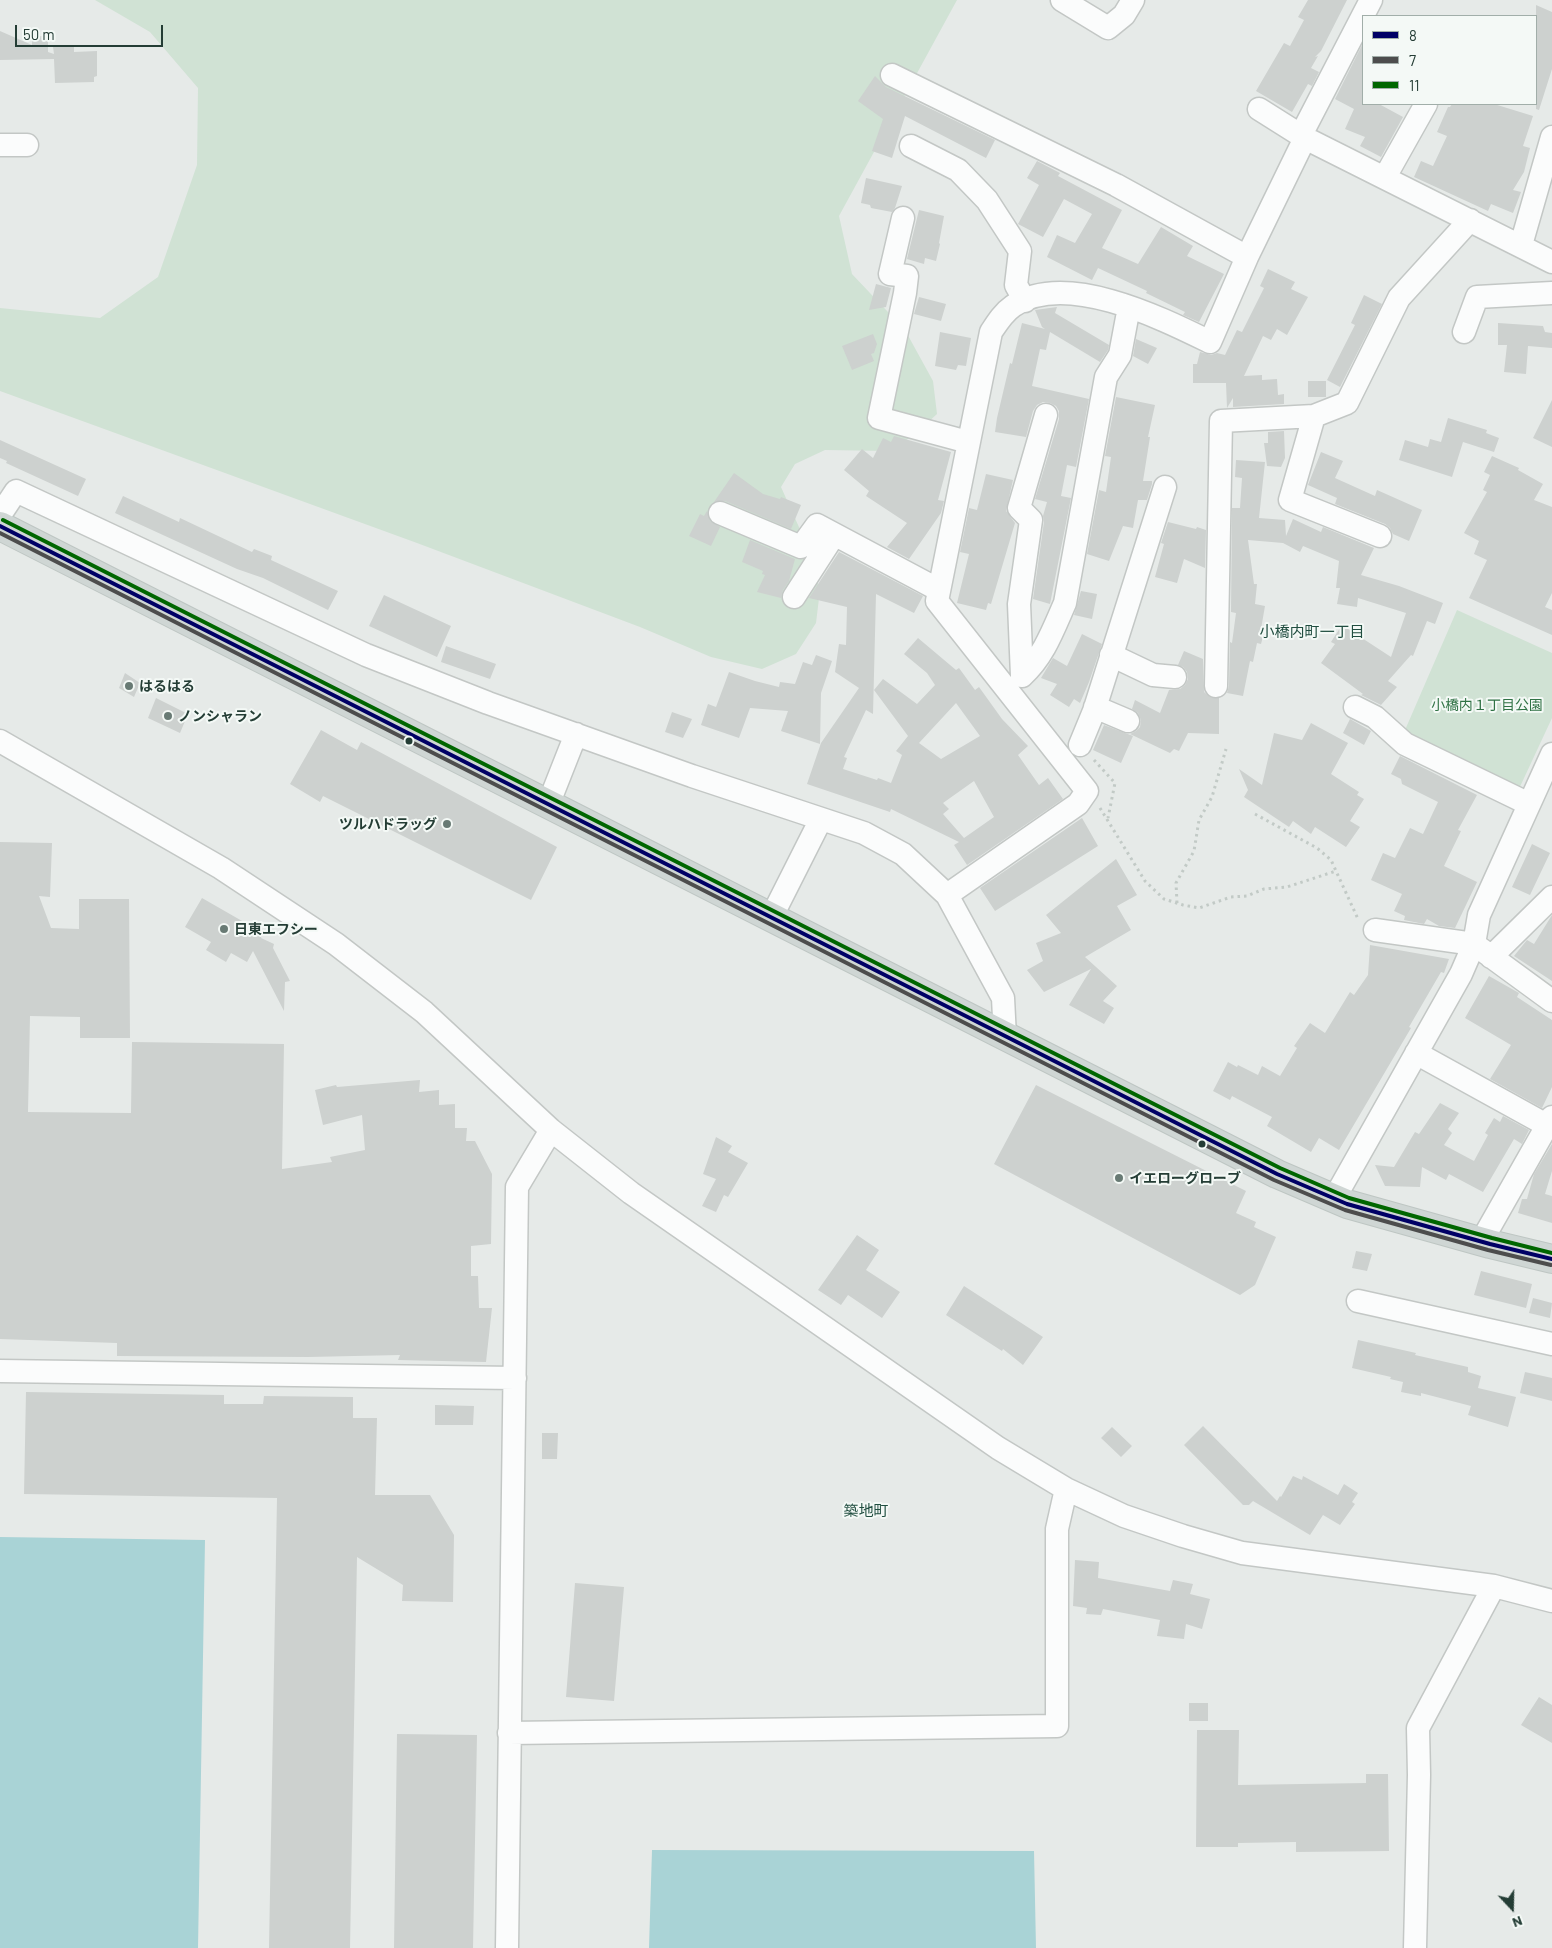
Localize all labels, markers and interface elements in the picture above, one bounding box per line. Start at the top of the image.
scale bar [18,15,165,47]
legend [1362,15,1537,105]
text: 50 m [23,25,55,43]
text: 8 [1409,26,1417,44]
text: 7 [1409,51,1416,69]
text: 11 [1409,76,1420,94]
district label: 小橋内町一丁目 [1260,623,1364,641]
place label: はるはる [139,678,195,694]
marker: はるはる [123,680,135,692]
park label: 小橋内１丁目公園 [1431,697,1543,713]
place label: ノンシャラン [178,708,262,724]
marker: ノンシャラン [162,710,174,722]
unlabelled marker [404,736,414,746]
place label: ツルハドラッグ [339,816,437,832]
marker: ツルハドラッグ [441,818,453,830]
place label: 日東エフシー [234,921,318,937]
marker: 日東エフシー [218,923,230,935]
unlabelled marker [1197,1139,1207,1149]
place label: イエローグローブ [1129,1170,1241,1186]
marker: イエローグローブ [1113,1172,1125,1184]
district label: 築地町 [844,1502,888,1520]
north arrow [1487,1883,1537,1933]
text: N [1510,1913,1525,1932]

